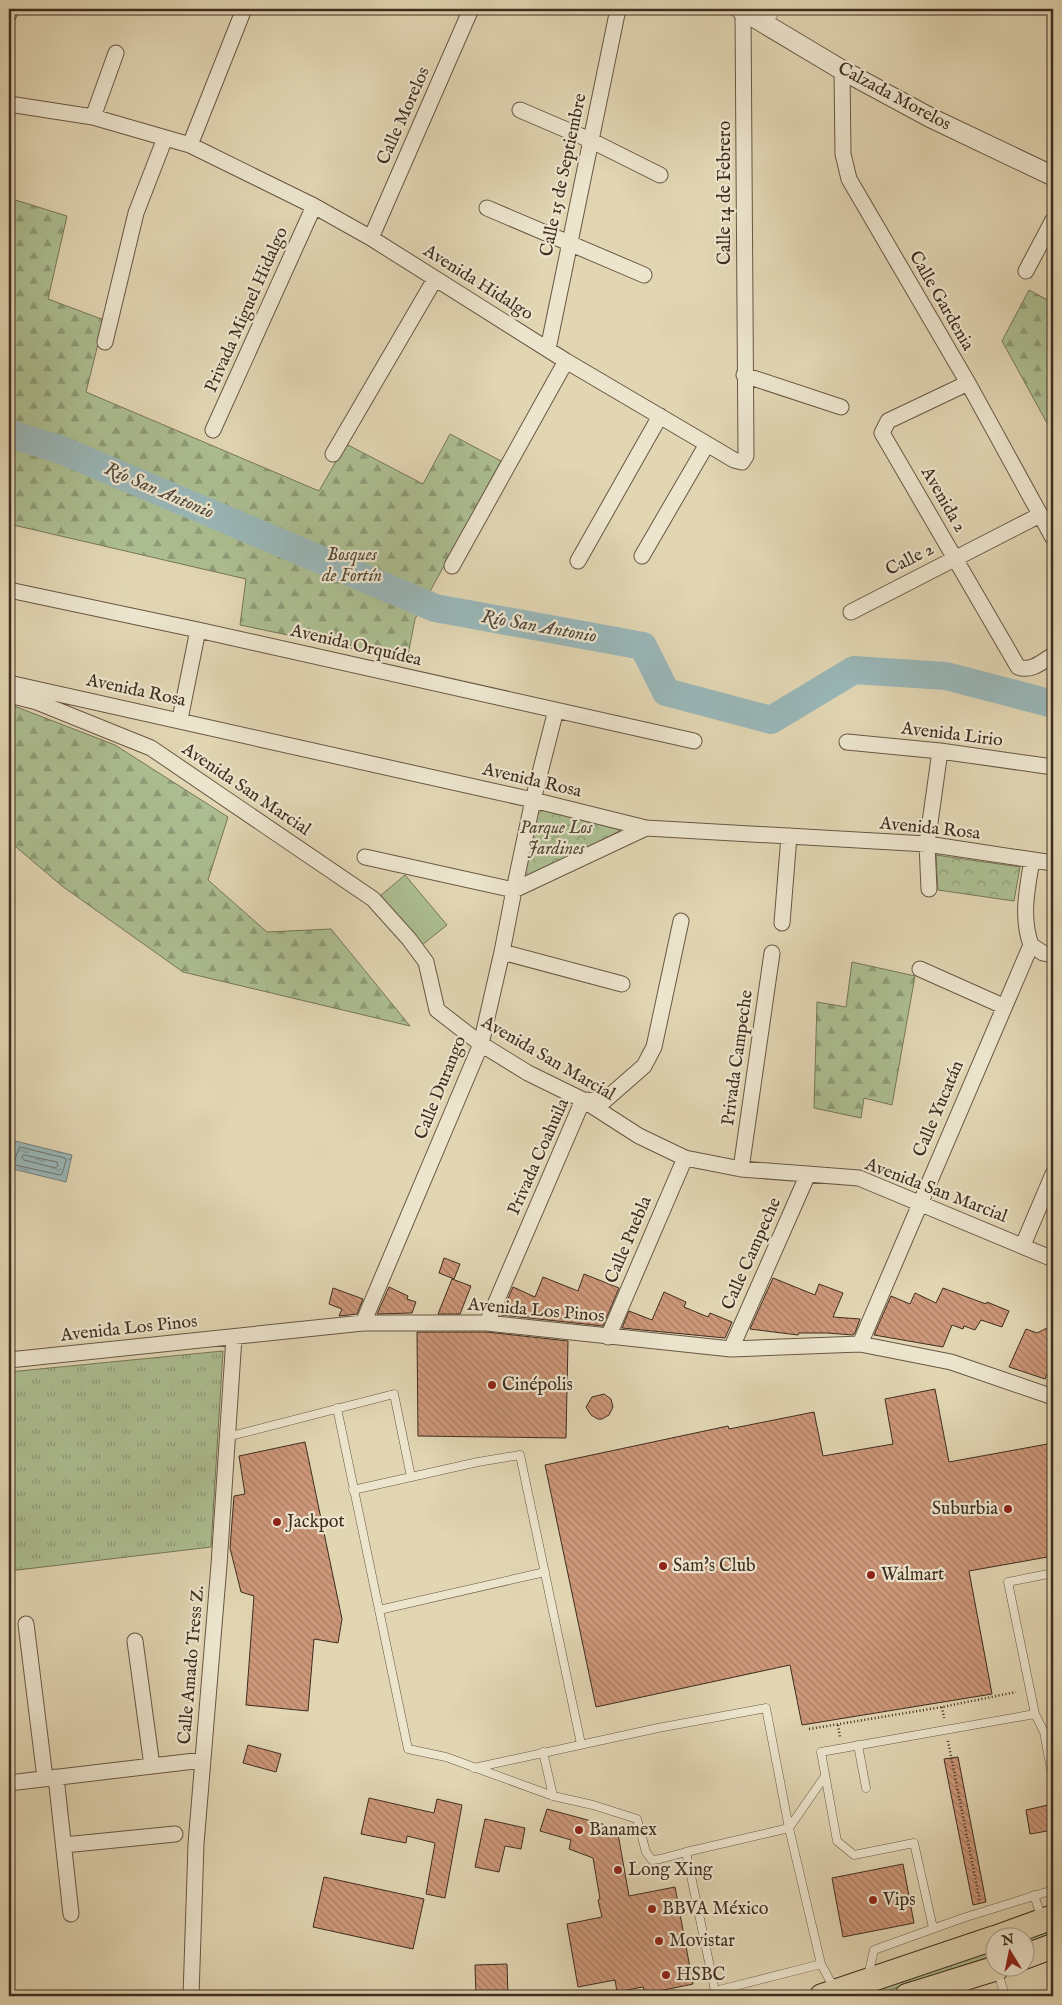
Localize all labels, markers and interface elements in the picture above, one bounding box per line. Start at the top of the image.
street label: Calzada Morelos [833,57,955,137]
street label: Calle Morelos [372,63,436,169]
street label: Calle 15 de Septiembre [535,91,593,259]
street label: Calle 14 de Febrero [714,121,737,265]
street label: Privada Miguel Hidalgo [200,223,294,396]
street label: Avenida Hidalgo [418,239,538,326]
street label: Calle Gardenia [903,247,979,355]
water label: Río San Antonio [101,457,217,525]
street label: Avenida 2 [915,462,971,537]
street label: Calle 2 [882,538,938,582]
park label: Bosques de Fortín [321,544,382,588]
water label: Río San Antonio [480,605,599,649]
street label: Avenida Orquídea [287,620,424,672]
street label: Avenida Rosa [83,669,188,713]
street label: Avenida Lirio [899,717,1004,753]
street label: Avenida San Marcial [176,738,315,842]
street label: Avenida Rosa [479,758,584,804]
street label: Avenida Rosa [878,812,982,846]
park label: Parque Los Jardines [520,817,593,861]
street label: Privada Campeche [717,989,759,1127]
street label: Avenida San Marcial [476,1011,619,1107]
street label: Calle Durango [410,1033,472,1143]
street label: Calle Yucatán [908,1057,970,1161]
street label: Privada Coahuila [503,1095,575,1219]
street label: Avenida San Marcial [861,1153,1011,1229]
street label: Calle Puebla [600,1193,658,1287]
street label: Calle Campeche [717,1194,787,1314]
street label: Avenida Los Pinos [466,1293,605,1328]
street label: Avenida Los Pinos [58,1310,199,1348]
place label: Cinépolis [502,1374,573,1397]
marker: Cinépolis [486,1379,498,1391]
place label: Suburbia [932,1498,998,1521]
marker: Suburbia [1002,1503,1014,1515]
place label: Jackpot [285,1511,345,1534]
marker: Jackpot [271,1516,283,1528]
place label: Sam's Club [673,1555,756,1578]
marker: Sam's Club [657,1560,669,1572]
place label: Walmart [881,1564,944,1587]
marker: Walmart [865,1569,877,1581]
street label: Calle Amado Tress Z. [174,1585,210,1745]
place label: Banamex [589,1819,657,1842]
marker: Banamex [573,1824,585,1836]
place label: Long Xing [628,1859,713,1882]
marker: Long Xing [612,1864,624,1876]
place label: Vips [882,1889,916,1912]
marker: Vips [867,1894,879,1906]
place label: BBVA México [662,1898,769,1921]
marker: BBVA México [646,1903,658,1915]
north arrow [984,1928,1034,1978]
place label: Movistar [669,1930,735,1953]
text: N [999,1930,1015,1950]
marker: Movistar [653,1935,665,1947]
place label: HSBC [676,1964,726,1987]
marker: HSBC [660,1969,672,1981]

